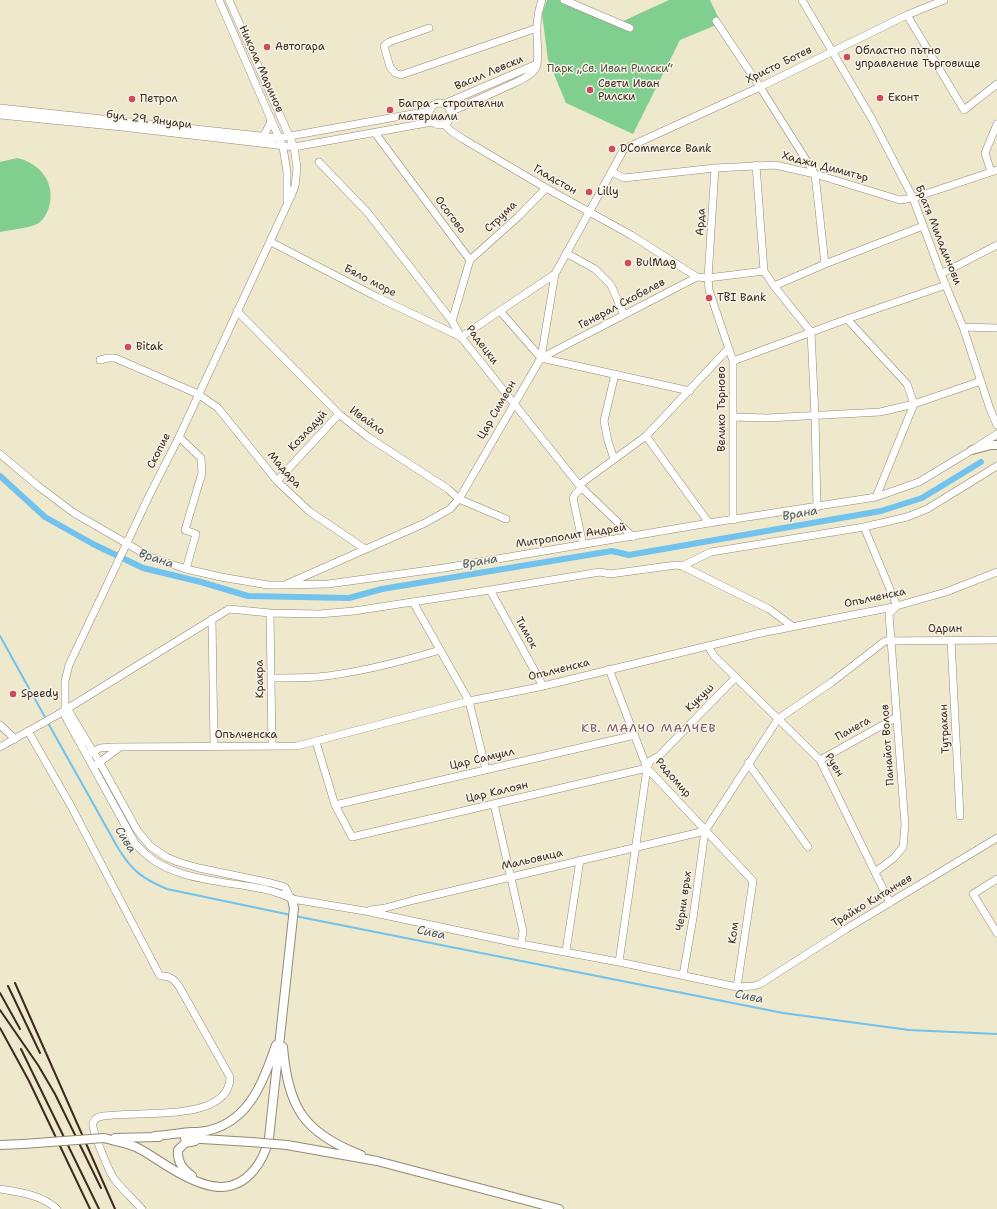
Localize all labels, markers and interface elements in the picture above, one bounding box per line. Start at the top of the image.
street label: Никола Маринов [236,23,286,115]
place label: Автогара [275,40,325,54]
marker: Автогара [262,42,272,52]
street label: Христо Ботев [744,43,814,87]
place label: Областно пътно управление Търговище [855,44,980,70]
marker: Областно пътно управление Търговище [842,52,852,62]
street label: Васил Левски [453,53,525,93]
park label: Парк „Св. Иван Рилски“ [547,62,673,76]
place label: Свети Иван Рилски [598,77,660,103]
marker: Свети Иван Рилски [585,85,595,95]
place label: Еконт [888,91,919,105]
place label: Петрол [140,92,178,106]
marker: Еконт [875,93,885,103]
marker: Петрол [127,94,137,104]
place label: Багра - строителни материали [398,97,504,123]
marker: Багра - строителни материали [385,105,395,115]
street label: бул. 29. Януари [105,108,193,132]
place label: DCommerce Bank [620,142,711,156]
marker: DCommerce Bank [607,144,617,154]
street label: Хаджи Димитър [780,149,870,185]
street label: Гладстон [531,162,579,198]
street label: Братя Миладинови [912,183,964,287]
place label: Lilly [597,185,618,199]
marker: Lilly [584,187,594,197]
street label: Осогово [432,194,468,236]
street label: Струма [482,198,520,236]
street label: Арда [693,208,709,236]
place label: BulMag [636,256,676,270]
marker: BulMag [623,258,633,268]
street label: Бяло море [342,262,398,300]
street label: Генерал Скобелев [577,276,667,332]
place label: TBI Bank [717,291,766,305]
marker: TBI Bank [704,293,714,303]
street label: Радецки [463,323,501,367]
place label: Bitak [136,340,163,354]
marker: Bitak [123,342,133,352]
street label: Велико Търново [715,366,729,452]
street label: Цар Симеон [475,378,519,442]
street label: Ивайло [347,404,387,438]
street label: Козлодуй [286,408,330,454]
street label: Скопие [144,431,174,471]
street label: Мадара [264,449,304,491]
water label: Врана [781,504,819,524]
street label: Митрополит Андрей [515,521,627,551]
water label: Врана [137,546,175,572]
water label: Врана [461,552,499,572]
street label: Опълченска [843,585,907,611]
street label: Тимок [512,615,540,651]
street label: Одрин [928,622,962,636]
street label: Опълченска [527,656,591,684]
street label: Кракра [253,660,267,698]
street label: Кукуш [683,681,717,715]
place label: Speedy [21,687,59,701]
marker: Speedy [8,689,18,699]
street label: Панайот Волов [879,704,897,786]
street label: Тутракан [937,704,953,754]
street label: Панега [833,714,873,744]
district label: КВ. МАЛЧО МАЛЧЕВ [581,722,717,736]
street label: Опълченска [215,728,277,742]
street label: Цар Самуил [448,745,516,773]
street label: Руен [822,751,846,779]
street label: Радомир [652,756,694,800]
street label: Цар Калоян [465,778,529,806]
water label: Сива [111,824,139,856]
street label: Мальовица [500,847,564,873]
street label: Черни връх [673,870,695,932]
street label: Трайко Китанчев [829,872,915,930]
street label: Ком [726,921,742,945]
water label: Сива [416,923,446,943]
water label: Сива [734,987,764,1007]

